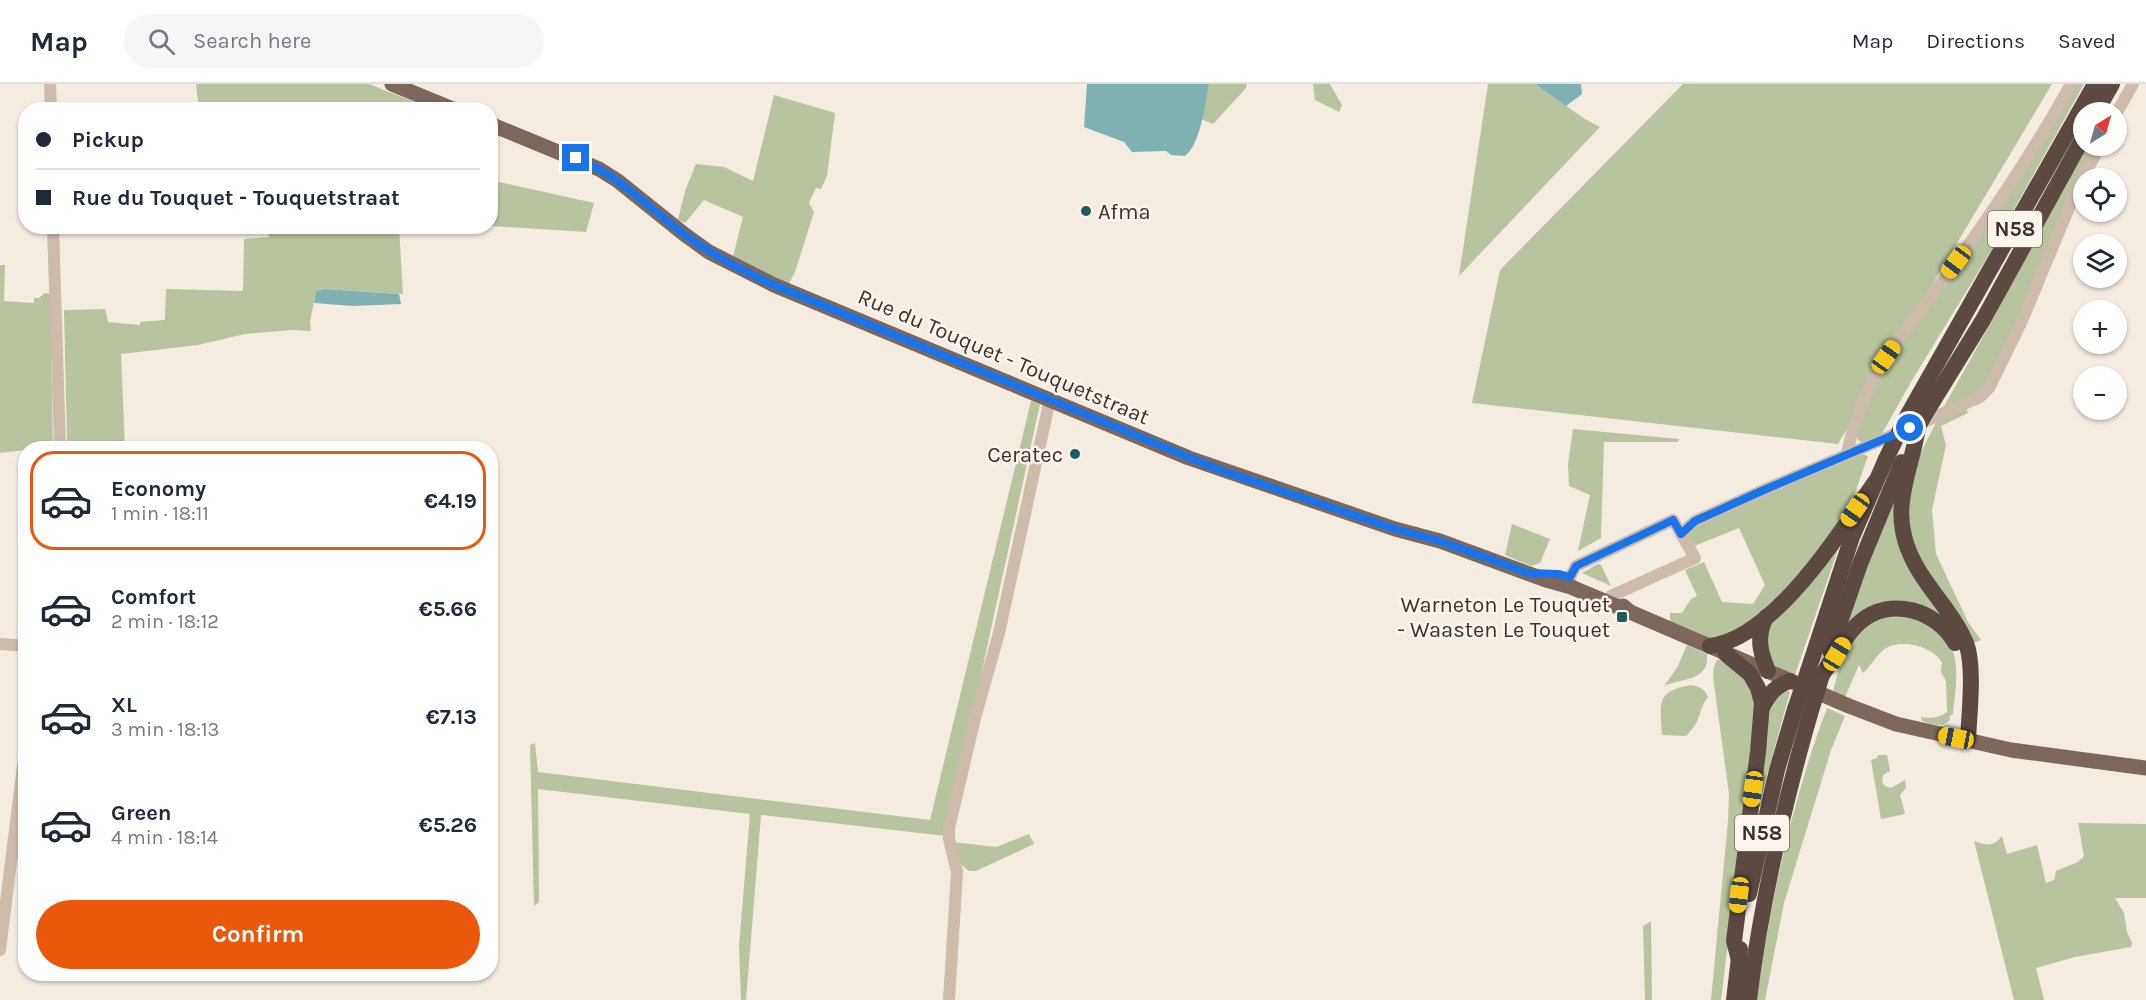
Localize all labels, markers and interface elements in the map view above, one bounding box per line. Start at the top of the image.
search box [124,14,544,68]
text: Map [30,25,88,58]
icon: search [145,25,178,58]
text: Search here [193,28,311,54]
text: Map [1852,29,1893,53]
text: Directions [1926,29,2025,53]
text: Saved [2058,29,2116,53]
north arrow [2073,102,2127,156]
map controls [2073,102,2127,420]
text: Pickup [72,127,144,153]
route end [562,144,589,171]
button: locate [2073,168,2127,222]
text: Rue du Touquet - Touquetstraat [72,185,400,211]
place label: Afma [1098,199,1151,225]
marker: Afma [1079,204,1093,218]
road number: N58 [1988,211,2042,247]
button: layers [2073,234,2127,288]
car [1938,242,1974,282]
street label: Rue du Touquet - Touquetstraat [854,284,1153,430]
button: + [2073,300,2127,354]
car [1868,337,1904,377]
button: − [2073,366,2127,420]
route start [1896,414,1923,441]
place label: Ceratec [987,442,1063,468]
marker: Ceratec [1068,447,1082,461]
icon: car [39,474,93,528]
text: Economy [111,476,206,502]
text: €4.19 [424,488,477,514]
car [1837,490,1873,530]
text: 1 min · 18:11 [111,502,209,525]
icon: car [39,582,93,636]
text: Comfort [111,584,196,610]
place label: Warneton Le Touquet - Waasten Le Touquet [1397,592,1610,643]
text: €5.66 [419,596,477,622]
text: 2 min · 18:12 [111,610,219,633]
marker: Warneton Le Touquet - Waasten Le Touquet [1615,610,1629,624]
car [1820,634,1854,674]
icon: car [39,690,93,744]
text: XL [111,692,137,718]
text: €7.13 [426,704,477,730]
text: 3 min · 18:13 [111,718,219,741]
car [1937,726,1975,750]
car [1742,770,1764,808]
icon: car [39,798,93,852]
text: Green [111,800,172,826]
text: €5.26 [419,812,477,838]
road number: N58 [1735,815,1789,851]
text: 4 min · 18:14 [111,826,218,849]
car [1728,876,1750,914]
button: Confirm [36,900,480,969]

